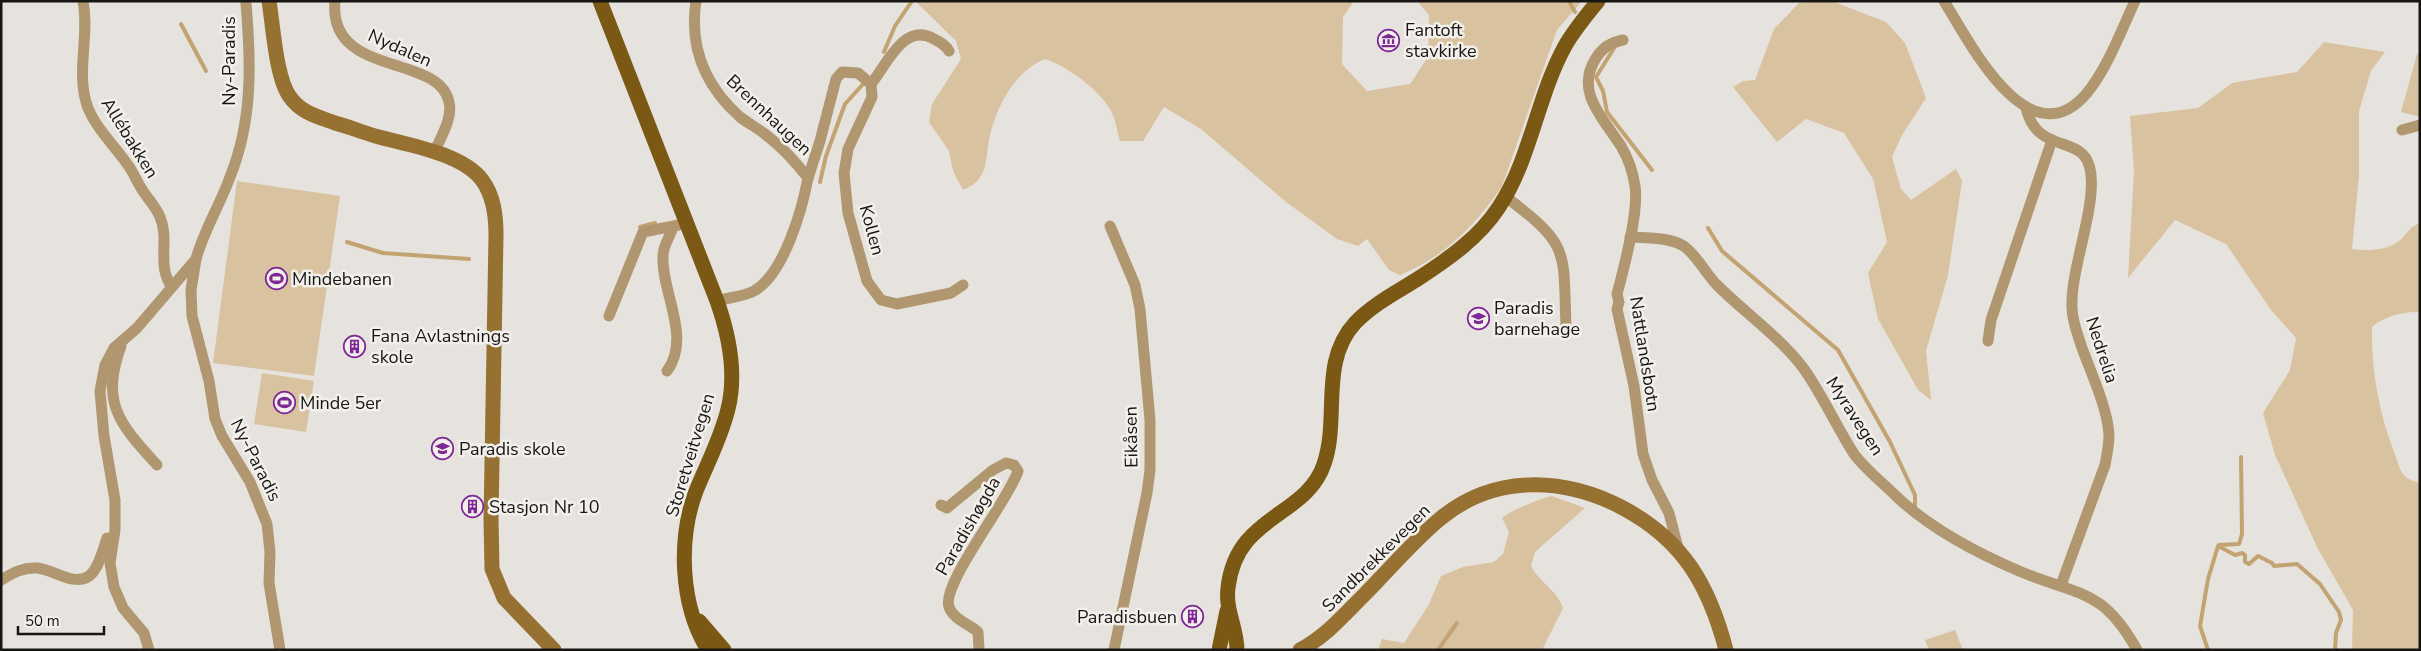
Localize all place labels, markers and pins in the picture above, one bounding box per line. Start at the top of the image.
place label: Fantoft stavkirke [1405,18,1477,63]
museum icon: Fantoft stavkirke [1377,28,1401,52]
sports icon: Mindebanen [264,267,288,291]
place label: Mindebanen [292,267,392,291]
place label: Paradis barnehage [1494,296,1580,341]
school or university icon: Paradis barnehage [1466,306,1490,330]
place label: Fana Avlastnings skole [371,324,510,369]
building icon: Fana Avlastnings skole [343,334,367,358]
sports icon: Minde 5er [272,391,296,415]
place label: Minde 5er [300,391,382,415]
school or university icon: Paradis skole [431,437,455,461]
place label: Paradis skole [459,437,566,461]
building icon: Stasjon Nr 10 [461,495,485,519]
place label: Stasjon Nr 10 [489,495,600,519]
place label: Paradisbuen [1077,605,1177,629]
building icon: Paradisbuen [1181,605,1205,629]

